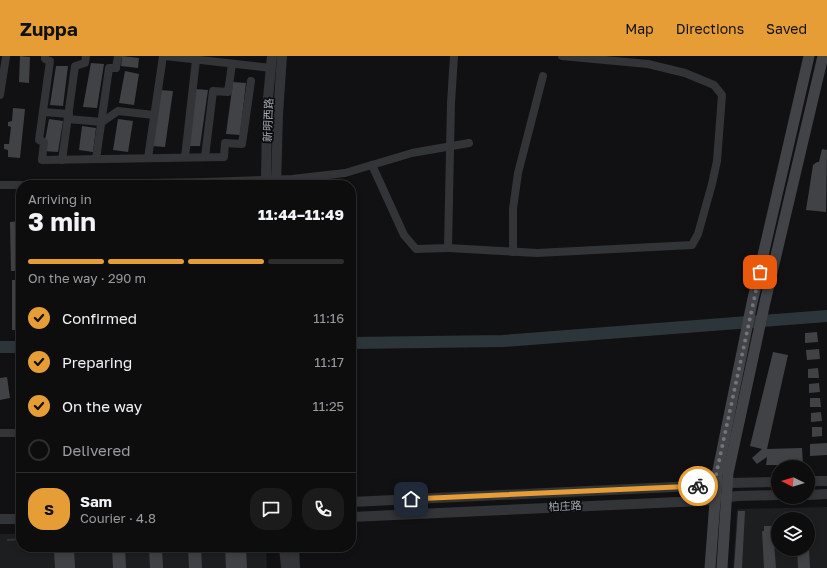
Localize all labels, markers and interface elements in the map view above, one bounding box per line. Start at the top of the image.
text: Zuppa [20,17,78,40]
text: Map [625,20,654,37]
text: Directions [676,20,744,37]
text: Saved [766,20,807,37]
street label: 新明西路 [260,98,275,142]
text: Arriving in [28,191,92,207]
text: 11:44–11:49 [258,205,344,223]
text: 3 min [28,206,96,237]
pin [743,255,777,289]
icon: bag [749,261,771,283]
text: On the way · 290 m [28,270,146,286]
icon: check [28,307,50,329]
text: Confirmed [62,309,137,327]
text: 11:16 [313,310,344,326]
icon: check [28,351,50,373]
text: Preparing [62,353,132,371]
text: 11:17 [314,354,344,370]
icon: check [28,395,50,417]
text: On the way [62,397,142,415]
text: 11:25 [312,398,344,414]
text: Delivered [62,441,130,459]
north arrow [771,460,815,504]
map controls [771,460,815,556]
courier [678,466,718,506]
icon: bike [687,475,709,497]
pin [394,482,428,516]
button: chat [250,488,292,530]
button: phone [302,488,344,530]
icon: home [400,488,422,510]
text: Sam [80,492,112,510]
street label: 柏庄路 [548,498,582,513]
text: S [44,500,54,518]
text: Courier · 4.8 [80,510,156,526]
button: layers [771,512,815,556]

